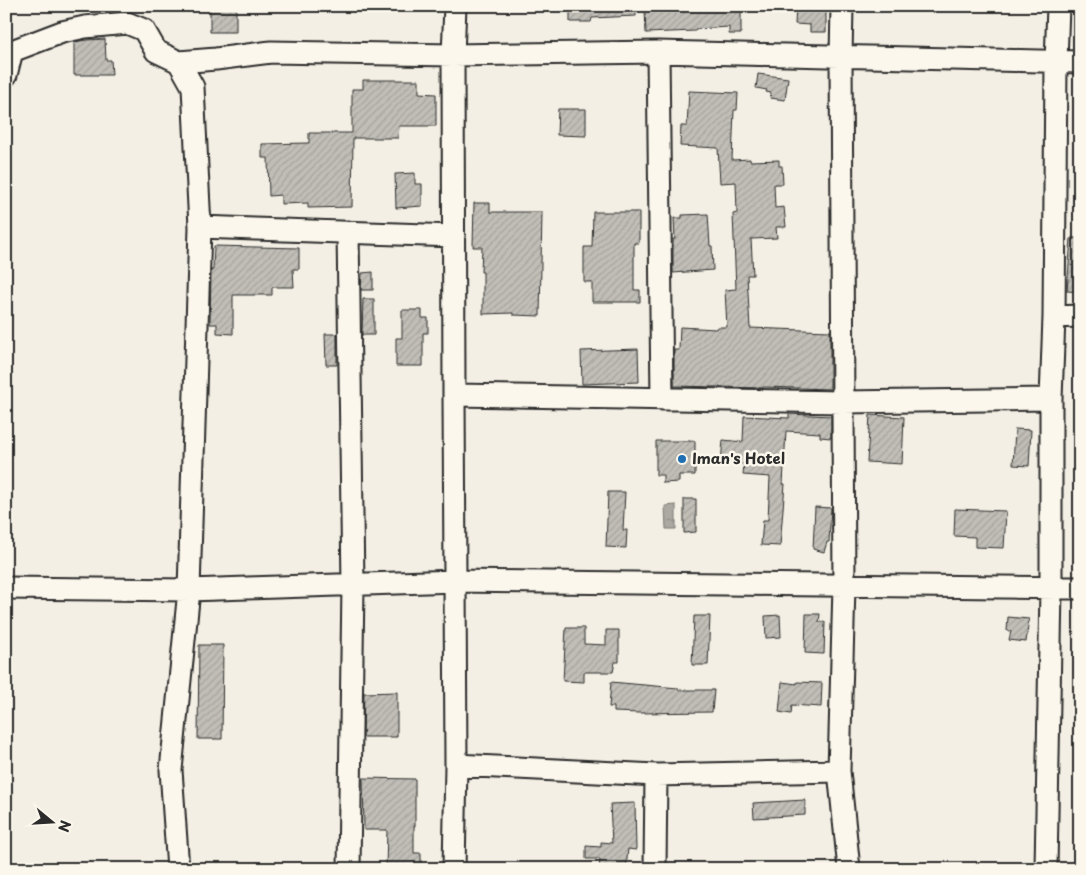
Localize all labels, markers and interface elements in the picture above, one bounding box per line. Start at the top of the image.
place label: Iman's Hotel [692,446,785,469]
marker: Iman's Hotel [676,453,688,465]
north arrow [28,798,78,848]
text: N [53,818,77,835]

